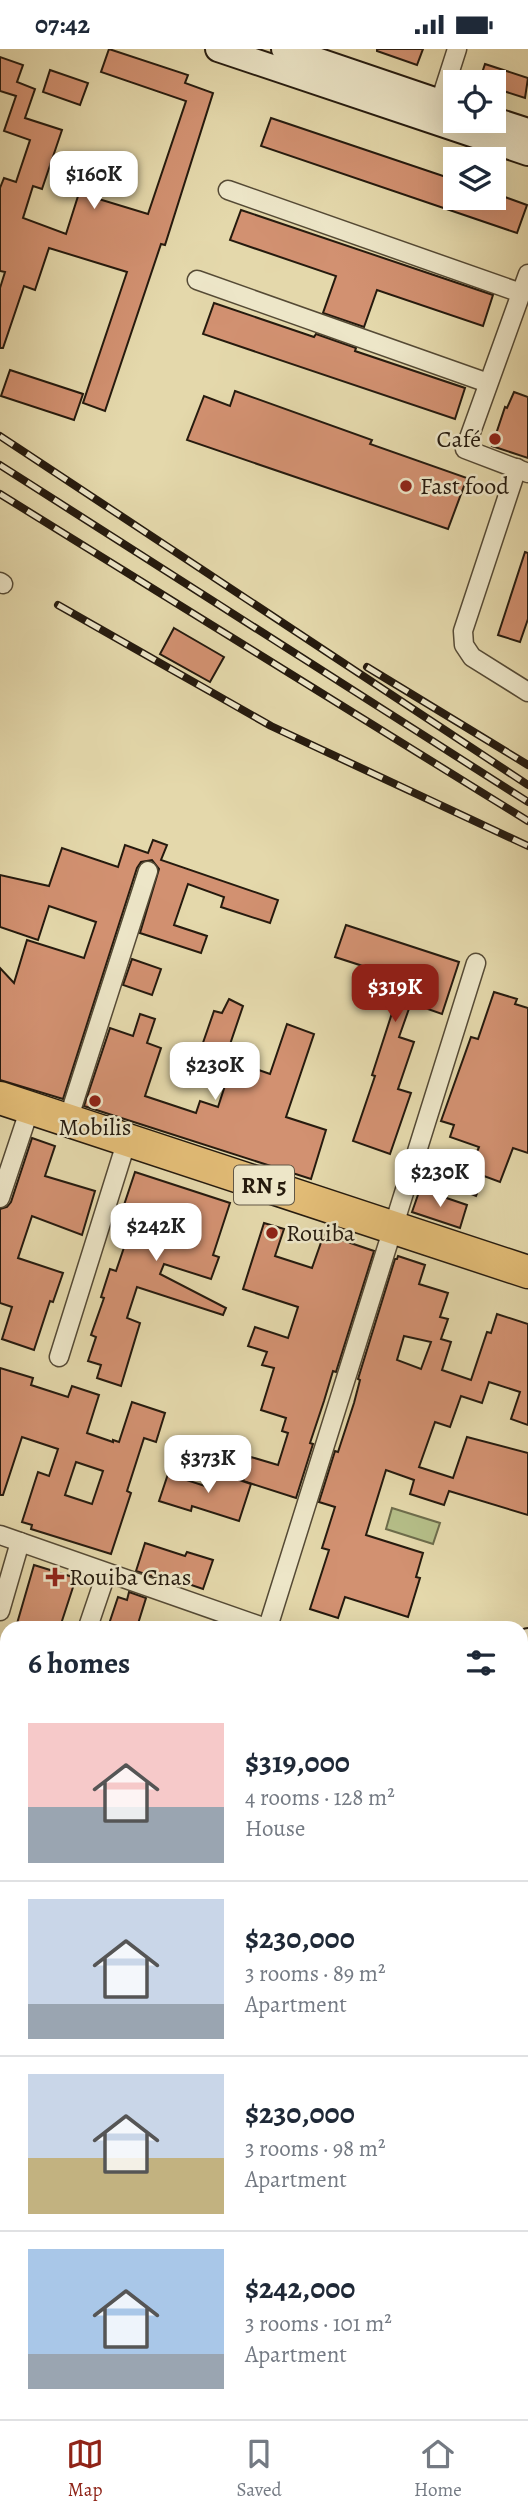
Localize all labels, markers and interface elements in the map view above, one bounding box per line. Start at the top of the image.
text: 07:42 [35,7,90,42]
map controls [443,70,506,210]
button: locate [443,70,506,133]
button: layers [443,147,506,210]
pin: $160K [45,151,143,211]
text: $160K [66,158,122,189]
place label: Café [437,423,481,455]
marker: Café [487,431,503,447]
place label: Fast food [420,470,509,502]
marker: Fast food [398,478,414,494]
pin: $319K [346,965,444,1024]
text: $319K [368,971,422,1002]
pin: $230K [166,1042,264,1102]
text: $230K [186,1049,244,1080]
marker: Mobilis [87,1093,103,1109]
place label: Mobilis [58,1111,132,1143]
pin: $230K [391,1149,489,1209]
text: $230K [411,1156,469,1187]
road number: RN 5 [234,1165,294,1205]
pin: $242K [107,1203,205,1263]
text: $242K [127,1210,185,1241]
place label: Rouiba [286,1217,356,1249]
marker: Rouiba [264,1225,280,1241]
pin: $373K [159,1435,257,1495]
text: $373K [180,1442,236,1473]
place label: Rouiba Cnas [69,1561,191,1593]
marker: Rouiba Cnas [47,1569,63,1585]
text: 6 homes [28,1643,130,1683]
icon: filters [462,1644,500,1682]
text: $319,000 [245,1742,350,1782]
icon: home [84,1751,168,1835]
text: 4 rooms · 128 m² [245,1782,395,1813]
text: House [245,1813,305,1844]
text: $230,000 [245,1918,355,1958]
icon: home [84,1927,168,2011]
text: 3 rooms · 89 m² [245,1958,386,1989]
text: Apartment [245,1989,347,2020]
text: $230,000 [245,2093,355,2133]
icon: home [84,2102,168,2186]
text: 3 rooms · 98 m² [245,2133,386,2164]
text: Apartment [245,2164,347,2195]
text: $242,000 [245,2268,355,2308]
icon: home [84,2277,168,2361]
text: 3 rooms · 101 m² [245,2308,392,2339]
text: Apartment [245,2339,347,2370]
tab: Map [66,2435,104,2503]
tab: Saved [237,2435,282,2503]
tab: Home [414,2435,462,2503]

